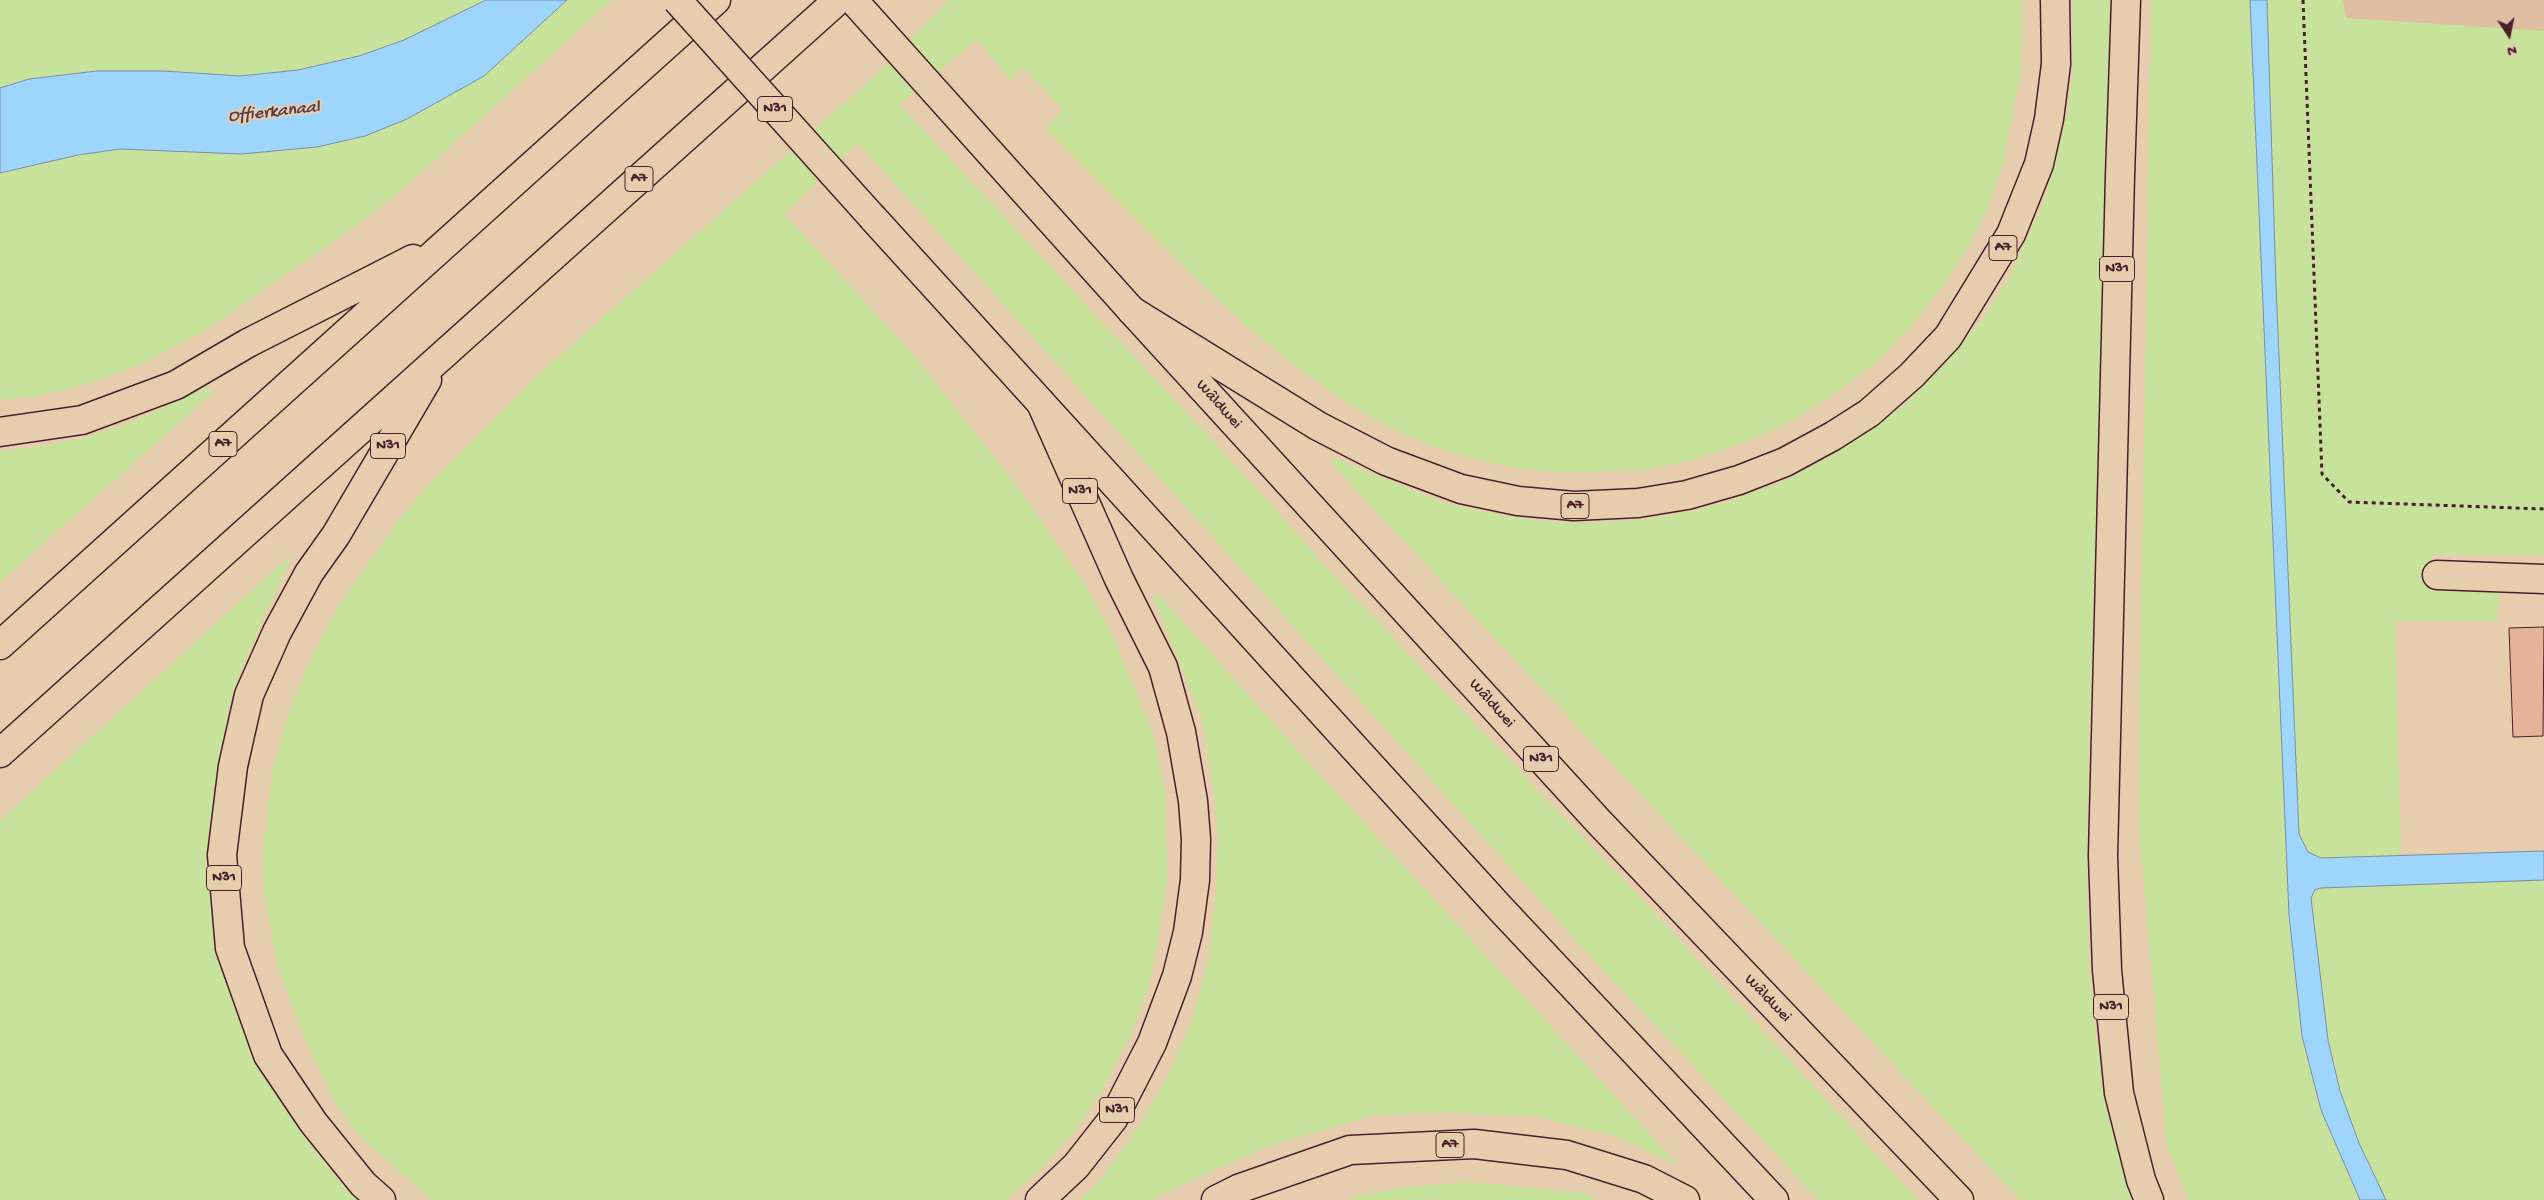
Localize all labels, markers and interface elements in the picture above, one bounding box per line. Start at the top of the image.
north arrow [2484,10,2534,60]
text: N [2506,41,2518,59]
road number: N31 [758,96,792,122]
water label: Offierkanaal [227,97,321,129]
road number: A7 [625,166,653,192]
road number: A7 [1989,236,2017,260]
road number: N31 [2100,256,2134,282]
street label: Wâldwei [1191,376,1245,434]
road number: A7 [209,432,237,456]
road number: N31 [370,434,406,458]
road number: N31 [1062,478,1098,504]
road number: A7 [1561,494,1589,518]
street label: Wâldwei [1464,675,1518,733]
road number: N31 [1524,746,1558,772]
road number: N31 [206,866,242,890]
street label: Wâldwei [1739,971,1795,1027]
road number: N31 [2094,994,2128,1020]
road number: N31 [1100,1098,1134,1122]
road number: A7 [1436,1132,1464,1158]

